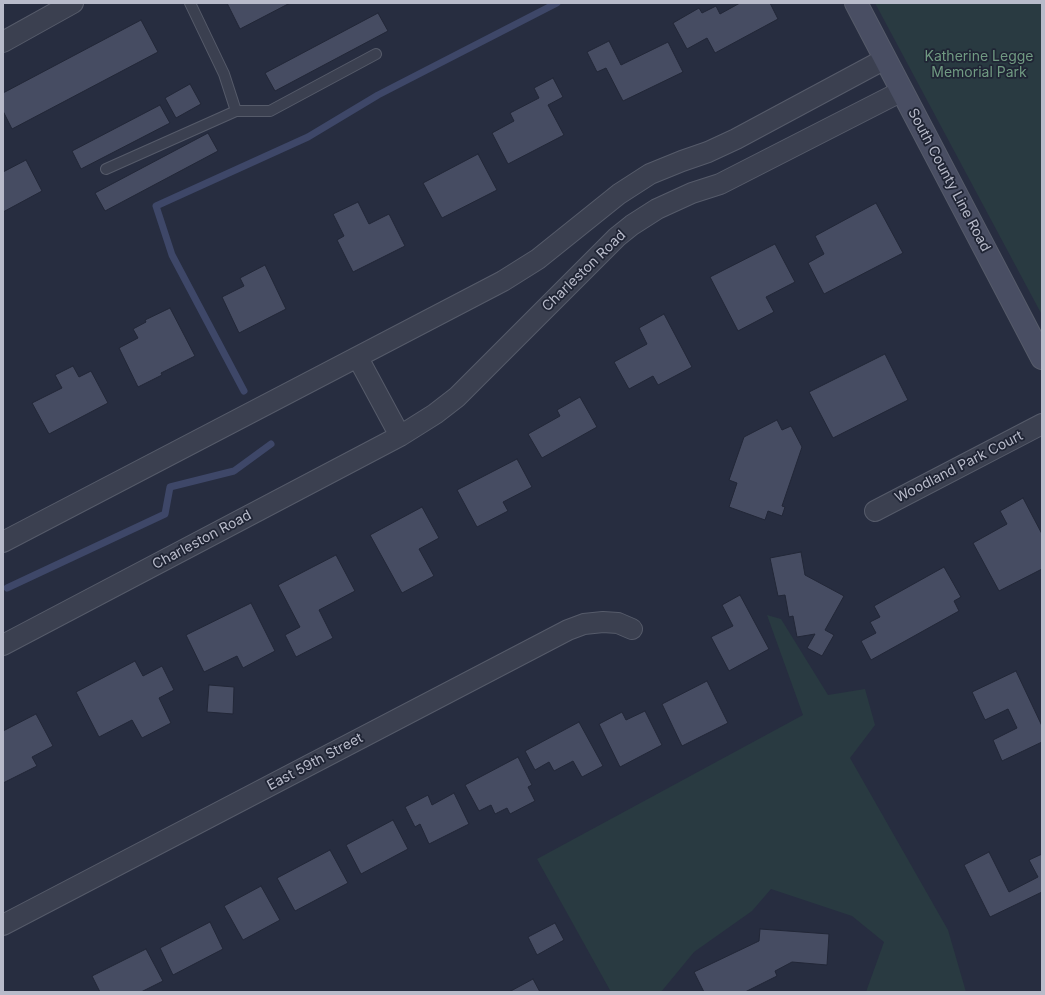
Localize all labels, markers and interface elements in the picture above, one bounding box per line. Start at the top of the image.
park label: Katherine Legge Memorial Park [925,49,1033,82]
street label: South County Line Road [904,106,994,254]
street label: Charleston Road [539,227,629,315]
street label: Woodland Park Court [892,427,1026,507]
street label: Charleston Road [150,507,254,573]
street label: East 59th Street [264,730,366,794]

